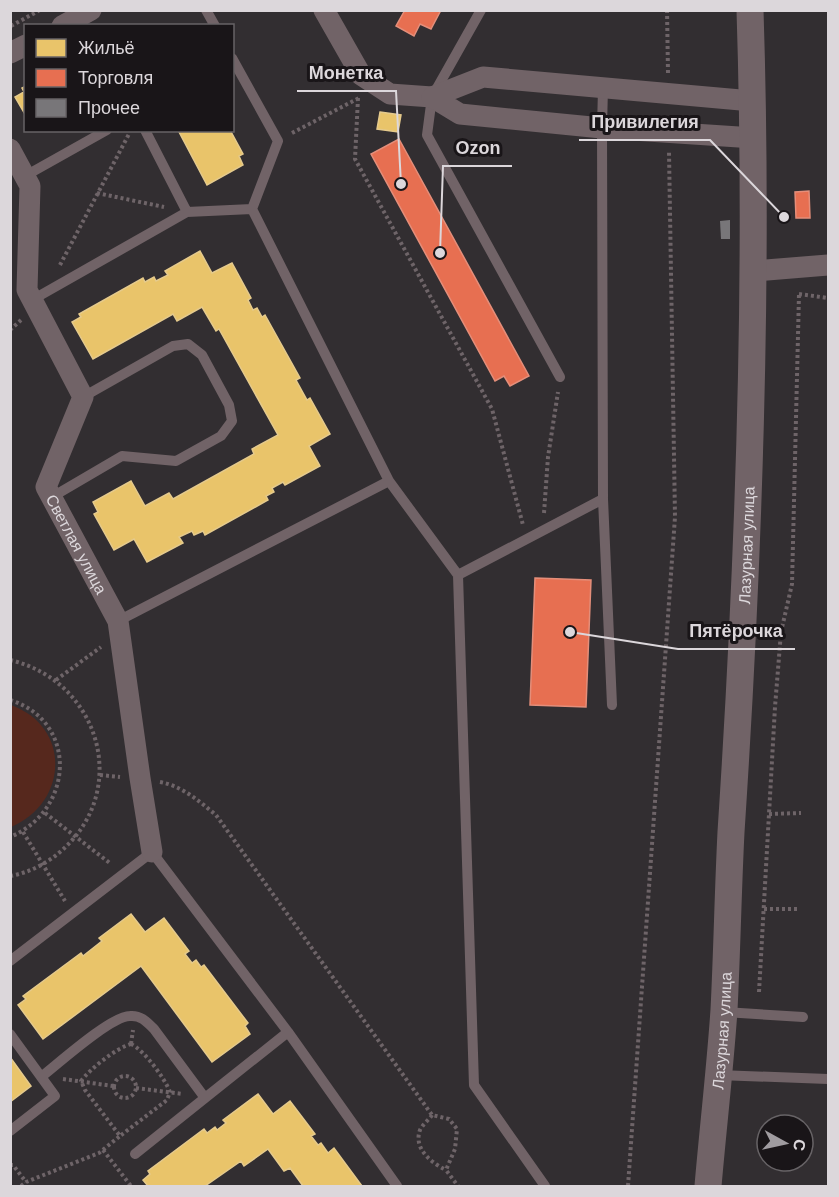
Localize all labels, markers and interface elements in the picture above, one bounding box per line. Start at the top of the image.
legend [24,24,234,132]
text: Жильё [78,38,135,58]
callout: Монетка [297,55,396,91]
text: Монетка [309,63,384,83]
text: Торговля [78,68,153,88]
text: Прочее [78,98,140,118]
callout: Привилегия [579,104,710,140]
text: Привилегия [591,112,699,132]
callout: Ozon [443,130,512,166]
text: Ozon [456,138,501,158]
street label: Лазурная улица [735,486,757,605]
street label: Светлая улица [43,491,110,597]
callout: Пятёрочка [678,613,795,649]
text: Пятёрочка [689,621,784,641]
street label: Лазурная улица [709,971,734,1090]
north arrow [755,1113,815,1173]
text: С [790,1138,809,1152]

